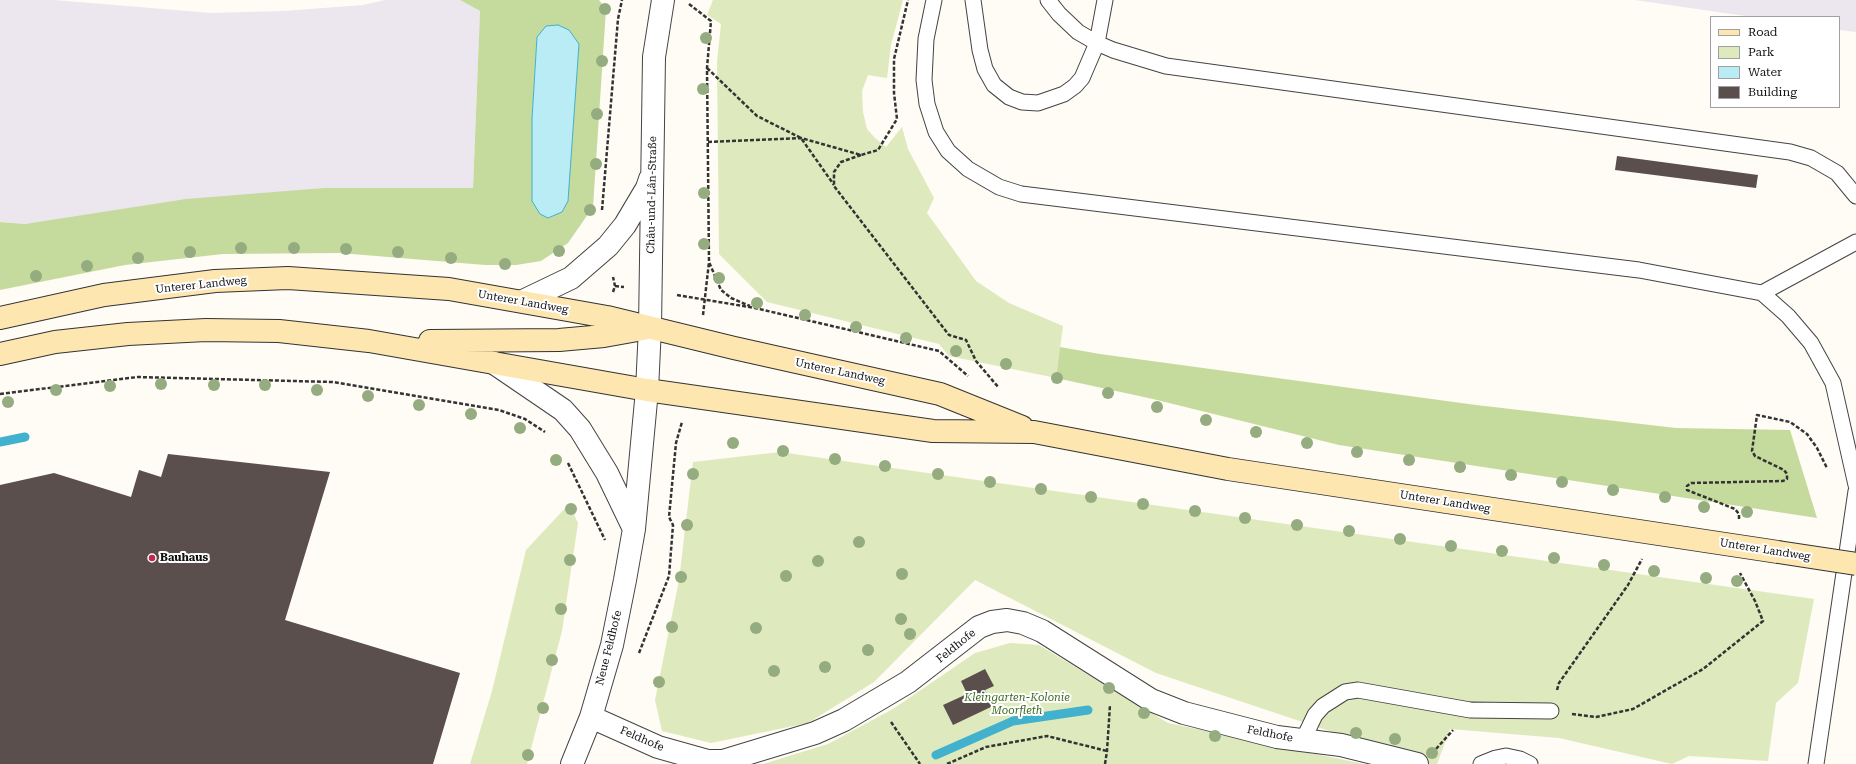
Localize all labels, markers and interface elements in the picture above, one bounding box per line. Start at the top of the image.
legend [1710,16,1840,108]
text: Road [1748,25,1777,39]
text: Park [1748,45,1774,59]
text: Water [1748,65,1782,79]
text: Building [1748,85,1797,99]
street label: Châu-und-Lân-Straße [644,136,660,254]
street label: Unterer Landweg [155,274,247,296]
street label: Unterer Landweg [477,288,569,316]
street label: Unterer Landweg [794,356,886,388]
street label: Unterer Landweg [1399,488,1491,516]
street label: Unterer Landweg [1719,536,1811,564]
place label: Bauhaus [160,551,208,565]
marker: Bauhaus [147,553,157,563]
street label: Neue Feldhofe [593,609,625,687]
street label: Feldhofe [934,626,978,666]
park label: Kleingarten-Kolonie Moorfleth [964,691,1070,717]
street label: Feldhofe [1246,723,1294,745]
street label: Feldhofe [618,724,666,754]

